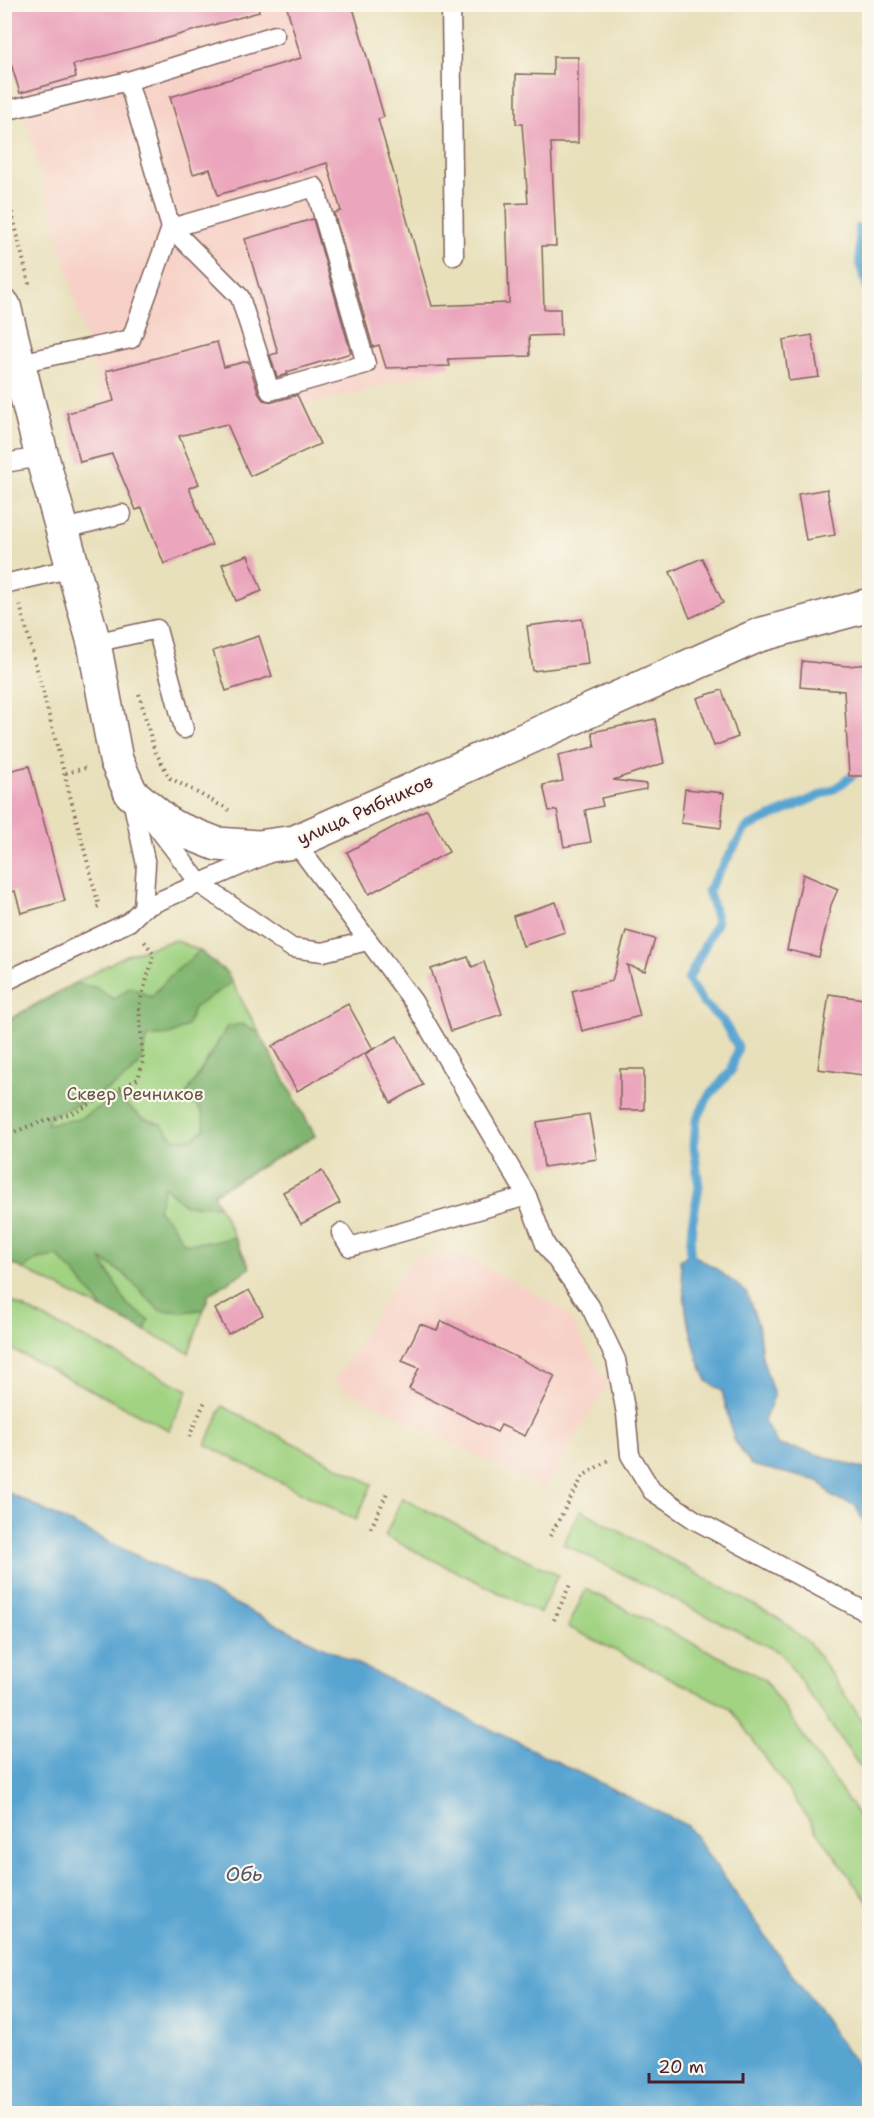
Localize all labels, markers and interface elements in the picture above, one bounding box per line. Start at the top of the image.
street label: улица Рыбников [293,769,437,851]
park label: Сквер Речников [66,1082,204,1106]
water label: Обь [225,1861,263,1887]
scale bar [649,2046,744,2084]
text: 20 m [658,2055,704,2079]

